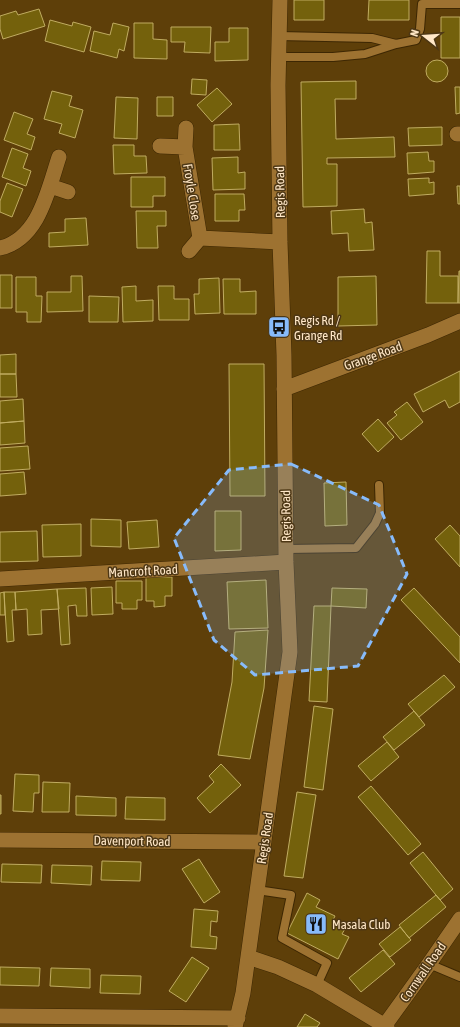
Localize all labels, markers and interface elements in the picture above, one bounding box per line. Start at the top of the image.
north arrow [404,16,444,56]
text: N [408,28,421,38]
street label: Froyle Close [180,163,204,221]
street label: Regis Road [272,166,288,218]
place label: Regis Rd / Grange Rd [294,313,343,343]
bus stop icon: Regis Rd / Grange Rd [266,314,292,340]
street label: Grange Road [342,339,404,373]
street label: Regis Road [278,490,294,542]
street label: Mancroft Road [108,562,178,580]
street label: Regis Road [254,811,276,865]
street label: Davenport Road [93,833,171,849]
restaurant icon: Masala Club [303,911,329,937]
place label: Masala Club [332,917,390,932]
street label: Cornwall Road [397,939,449,1005]

